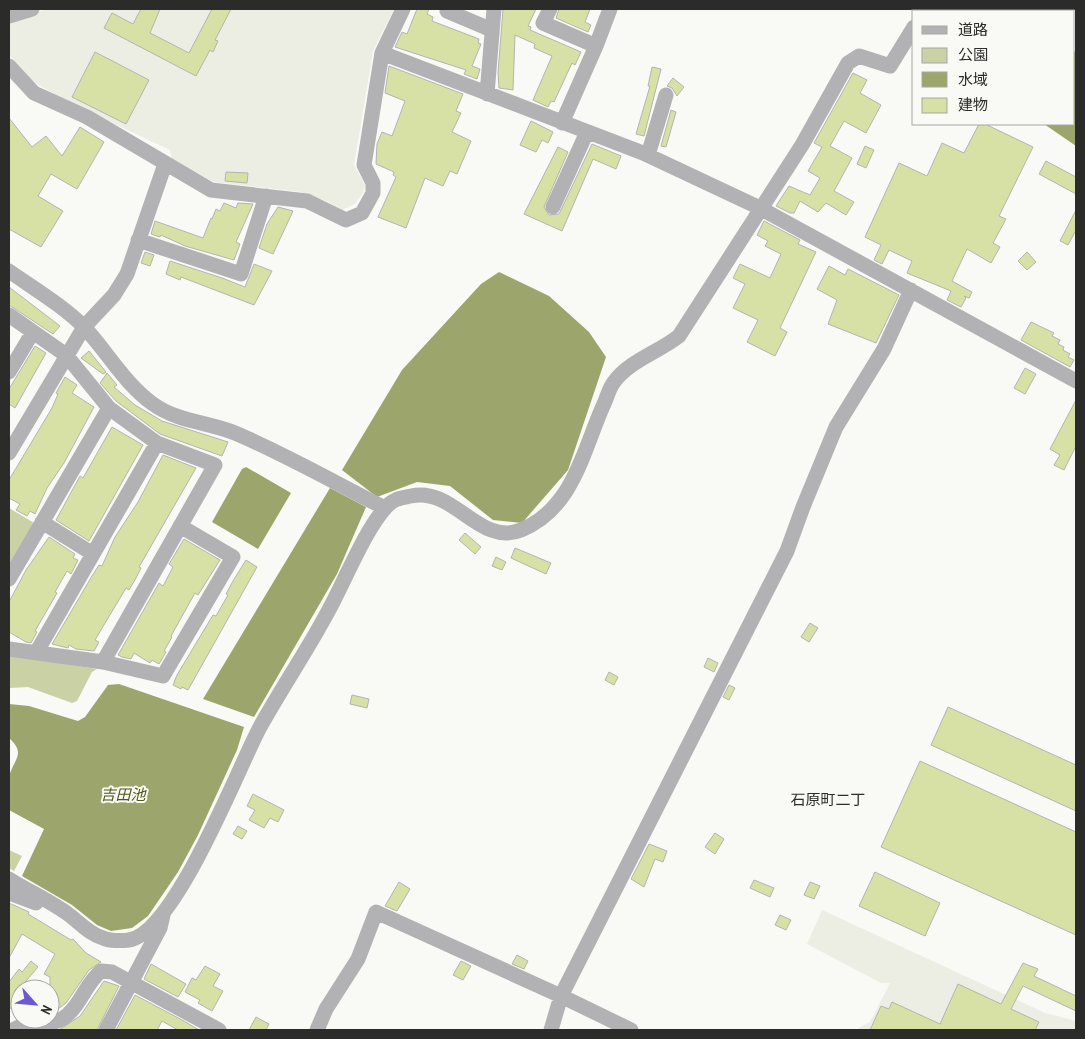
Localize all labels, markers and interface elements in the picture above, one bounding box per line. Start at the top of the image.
legend [912,10,1075,125]
text: 道路 [958,20,988,39]
text: 公園 [958,45,988,64]
text: 水域 [958,70,988,89]
text: 建物 [958,95,988,114]
water label: 吉田池 [100,785,147,804]
district label: 石原町二丁 [790,790,866,809]
north arrow [10,979,60,1029]
text: N [37,1002,56,1017]

